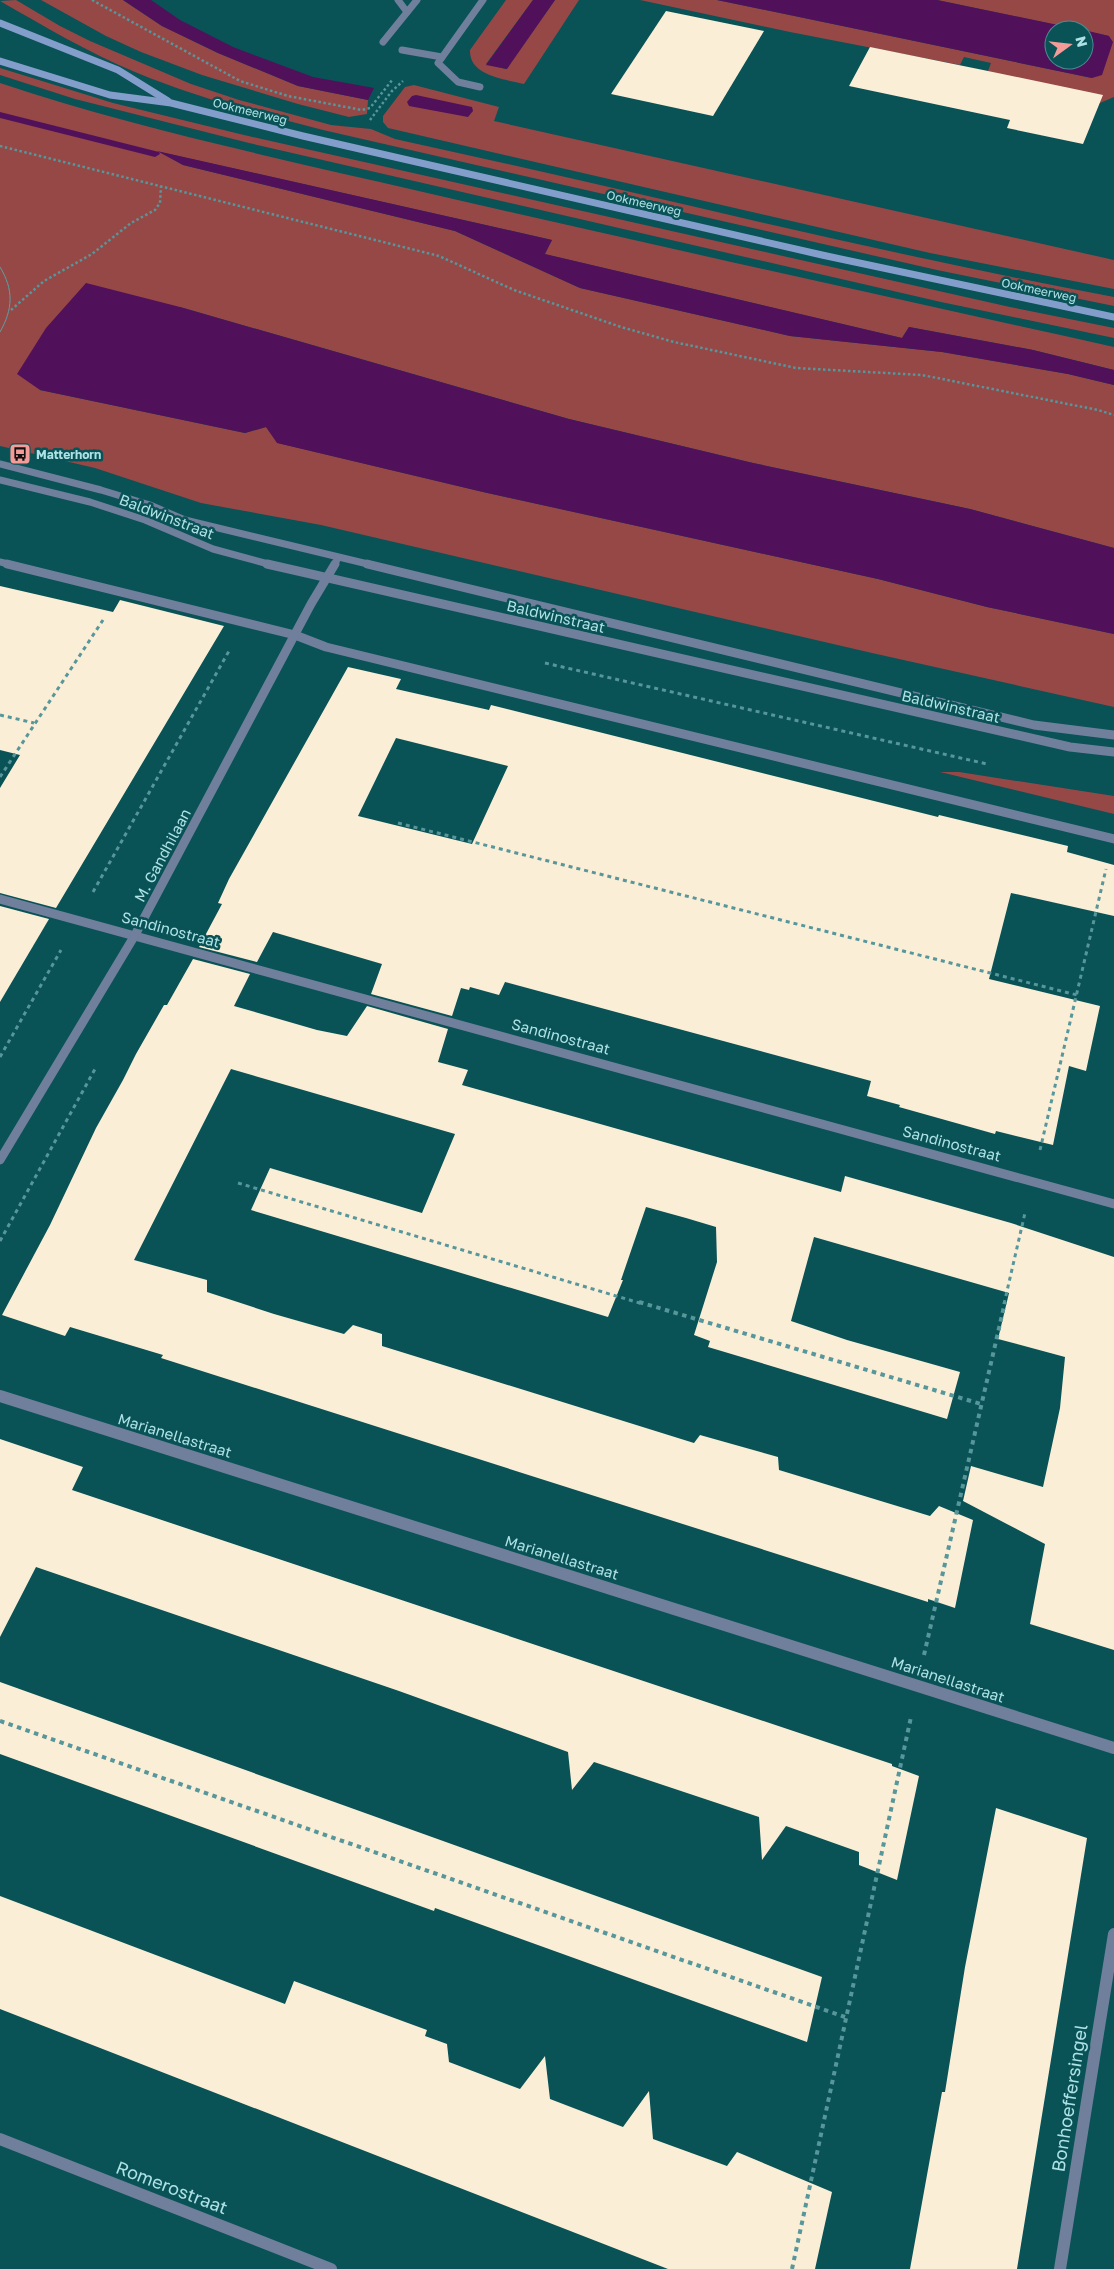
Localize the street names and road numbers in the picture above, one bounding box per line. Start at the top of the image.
street label: Ookmeerweg [211,94,289,128]
street label: Ookmeerweg [605,187,683,219]
street label: Ookmeerweg [1000,275,1078,305]
street label: Baldwinstraat [117,490,217,542]
street label: Baldwinstraat [505,596,607,636]
street label: Baldwinstraat [900,686,1002,726]
street label: M. Gandhilaan [130,805,194,905]
street label: Sandinostraat [120,907,222,951]
street label: Sandinostraat [510,1014,612,1058]
street label: Sandinostraat [901,1121,1003,1165]
street label: Marianellastraat [116,1409,234,1461]
street label: Marianellastraat [503,1531,621,1583]
street label: Marianellastraat [889,1652,1007,1706]
street label: Bonhoeffersingel [1046,2022,1092,2173]
street label: Romerostraat [113,2156,231,2218]

